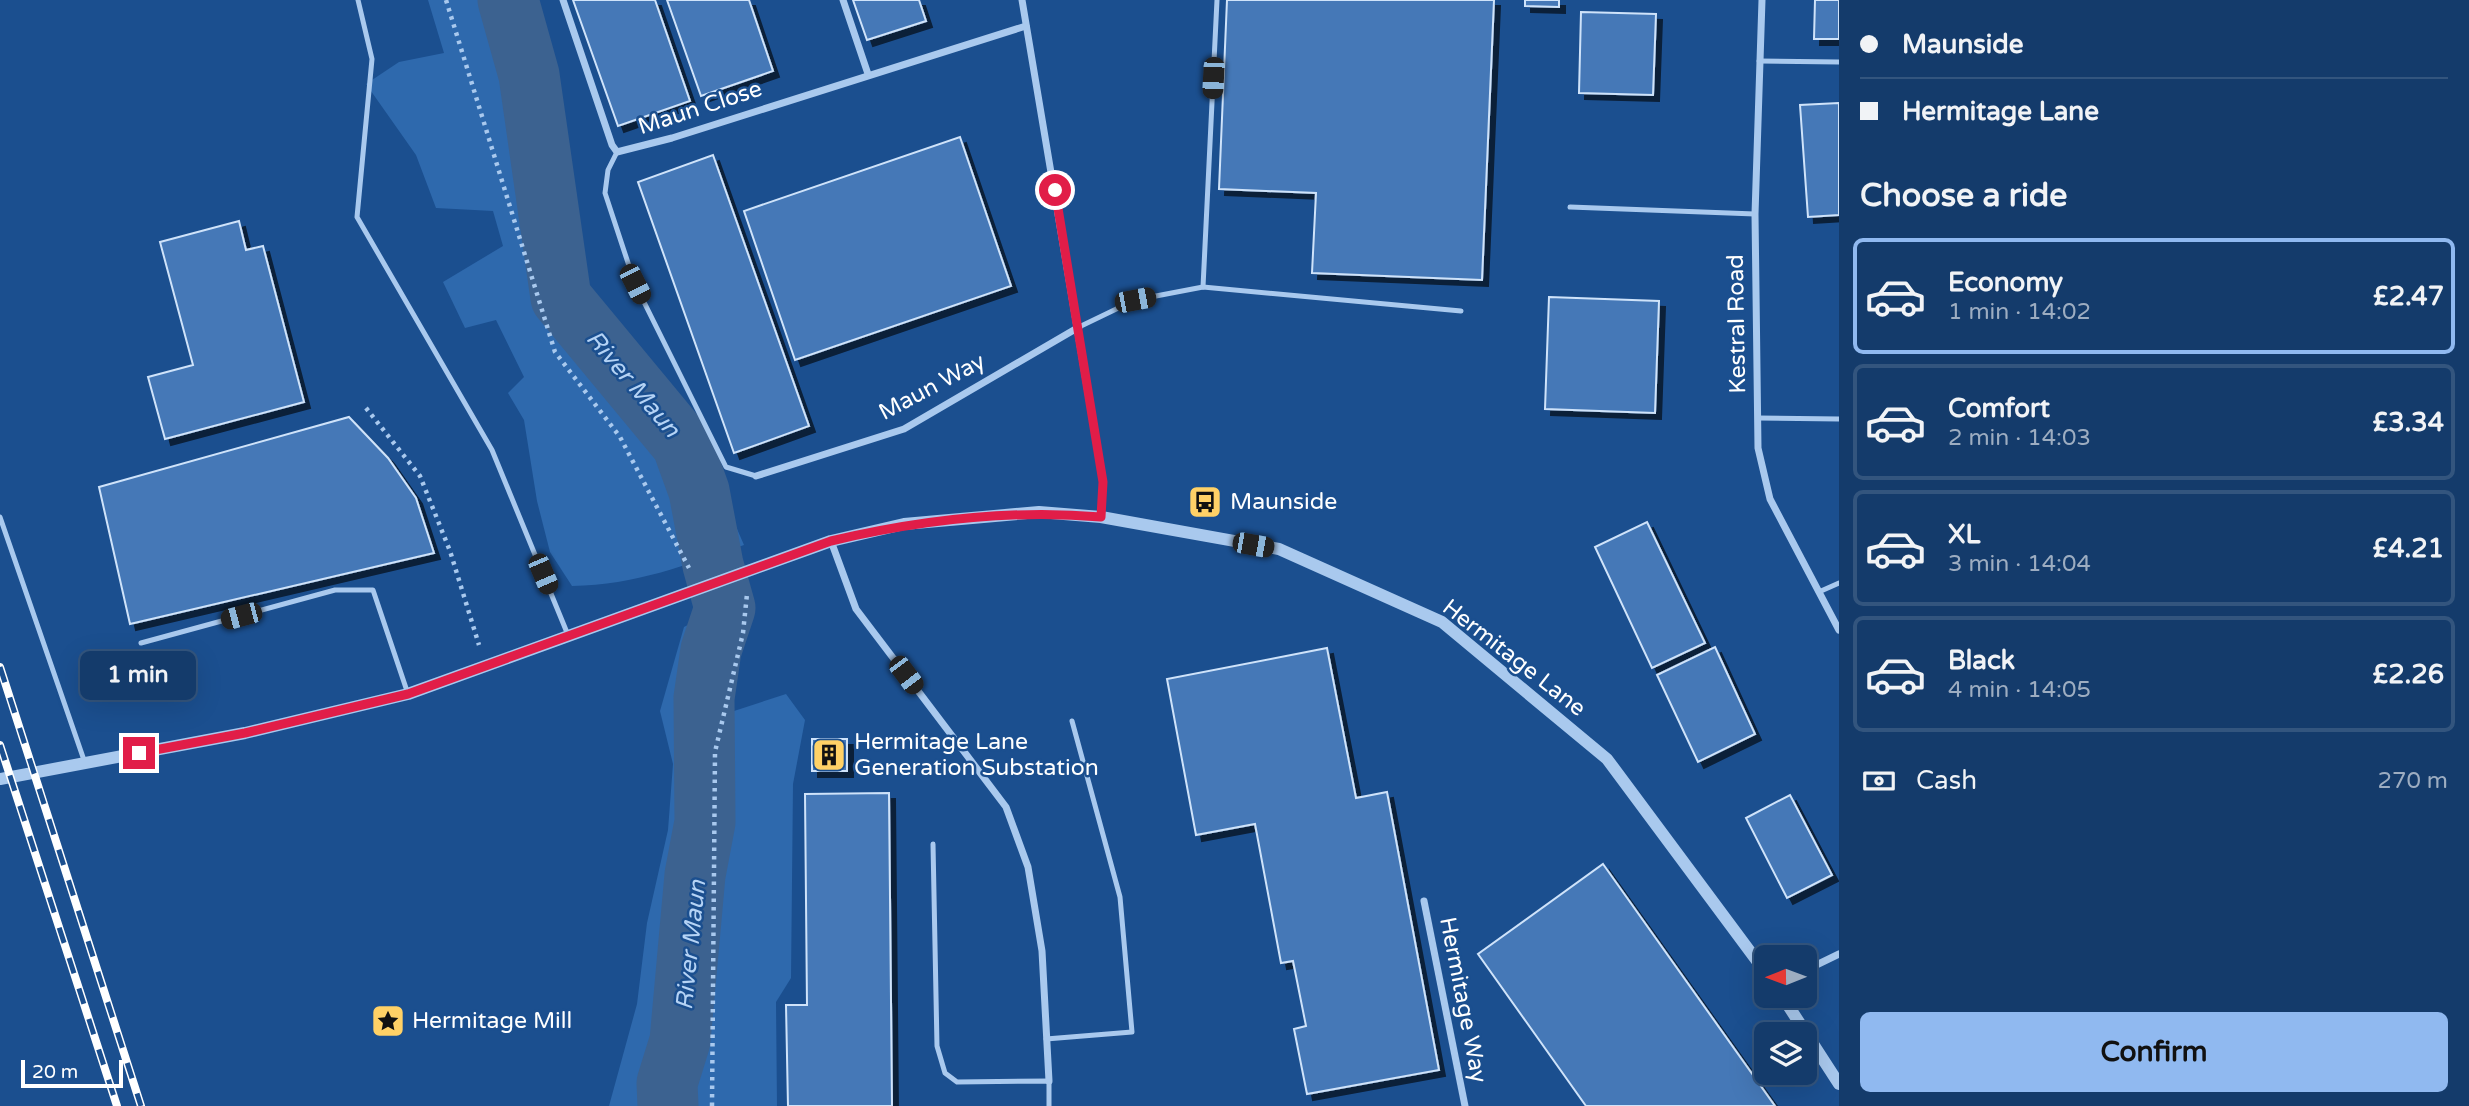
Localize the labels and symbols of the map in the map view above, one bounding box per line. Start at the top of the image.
car [1202,56,1225,100]
street label: Maun Close [634,75,766,141]
route start [1039,174,1071,206]
street label: Kestral Road [1722,254,1752,394]
car [617,261,654,307]
car [1113,286,1158,314]
water label: River Maun [580,325,687,444]
street label: Maun Way [874,347,990,427]
bus stop icon: Maunside [1186,483,1224,521]
place label: Maunside [1230,488,1337,516]
car [1231,531,1276,559]
car [526,551,561,597]
street label: Hermitage Lane [1437,593,1591,723]
car [218,600,265,632]
callout: 1 min [81,652,197,700]
car [885,652,928,698]
place label: Hermitage Lane Generation Substation [854,728,1099,782]
building icon: Hermitage Lane Generation Substation [810,736,848,774]
route end [123,737,155,769]
water label: River Maun [670,877,712,1011]
street label: Hermitage Way [1433,915,1493,1085]
north arrow [1754,945,1816,1008]
place icon: Hermitage Mill [369,1002,407,1040]
place label: Hermitage Mill [412,1007,572,1035]
scale bar [21,1057,122,1089]

